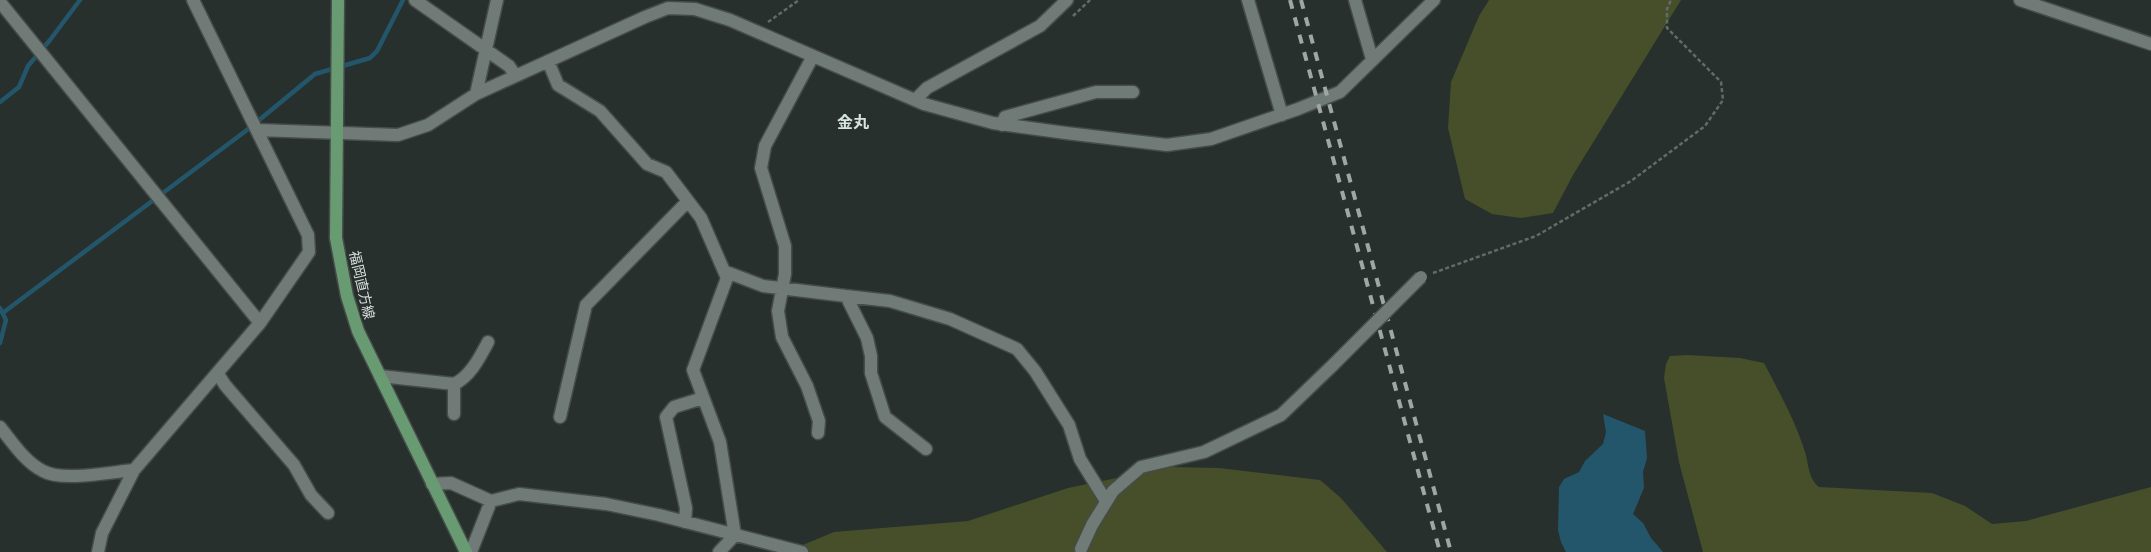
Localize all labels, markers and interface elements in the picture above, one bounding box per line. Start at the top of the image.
district label: 金丸 [837,111,869,133]
street label: 福岡直方線 [345,249,380,321]

